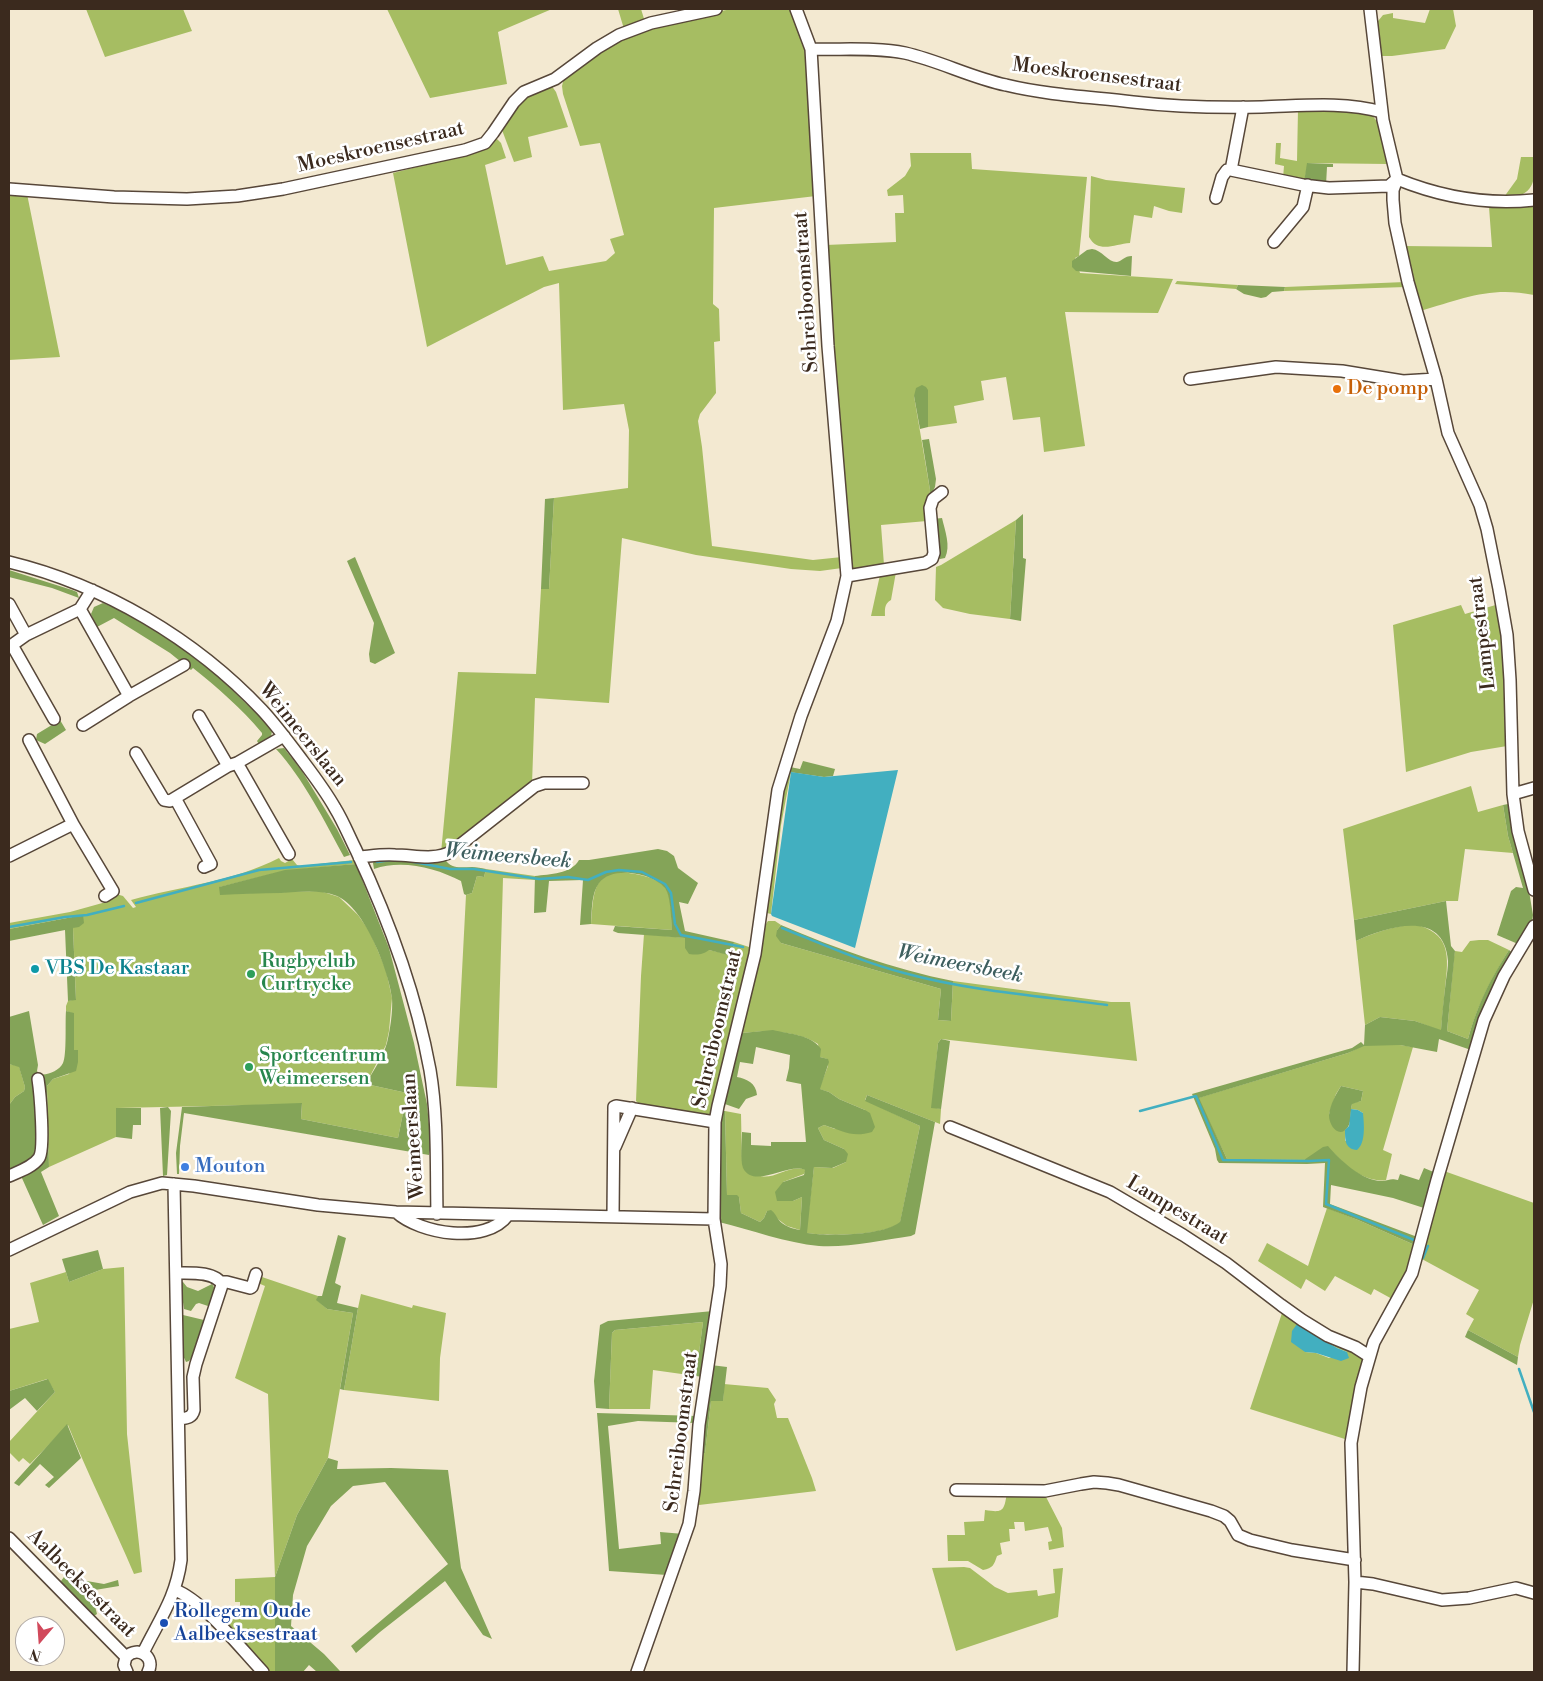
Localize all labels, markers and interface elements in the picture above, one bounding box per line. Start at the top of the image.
street label: Moeskroensestraat [1011,54,1183,98]
street label: Moeskroensestraat [295,117,467,179]
street label: Schreiboomstraat [789,210,825,374]
place label: De pomp [1347,377,1429,401]
marker: De pomp [1331,383,1343,395]
street label: Lampestraat [1464,575,1502,691]
street label: Weimeerslaan [253,678,351,792]
water label: Weimeersbeek [444,839,572,875]
water label: Weimeersbeek [895,940,1025,990]
street label: Schreiboomstraat [688,947,748,1111]
place label: Rugbyclub Curtrycke [261,950,356,997]
place label: VBS De Kastaar [45,957,189,981]
marker: VBS De Kastaar [29,963,41,975]
marker: Rugbyclub Curtrycke [245,968,257,980]
place label: Sportcentrum Weimeersen [259,1044,387,1091]
marker: Sportcentrum Weimeersen [243,1061,255,1073]
street label: Weimeerslaan [398,1072,430,1200]
place label: Mouton [195,1155,265,1179]
marker: Mouton [179,1161,191,1173]
street label: Lampestraat [1122,1171,1232,1251]
street label: Schreiboomstraat [660,1350,704,1514]
street label: Aalbeeksestraat [22,1525,140,1643]
place label: Rollegem Oude Aalbeeksestraat [174,1600,318,1647]
north arrow [15,1616,65,1666]
marker: Rollegem Oude Aalbeeksestraat [158,1617,170,1629]
text: N [28,1644,44,1665]

